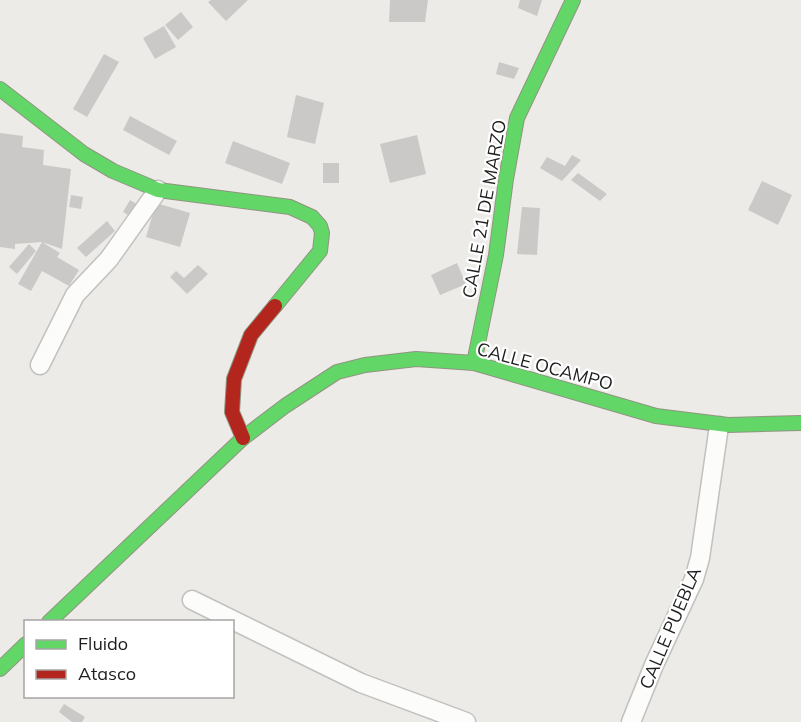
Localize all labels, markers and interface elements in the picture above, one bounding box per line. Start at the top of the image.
street label: CALLE 21 DE MARZO [457,118,511,300]
street label: CALLE OCAMPO [474,337,616,395]
street label: CALLE PUEBLA [634,563,706,693]
legend [24,620,234,698]
text: Fluido [78,632,128,655]
text: Atasco [78,662,136,685]

